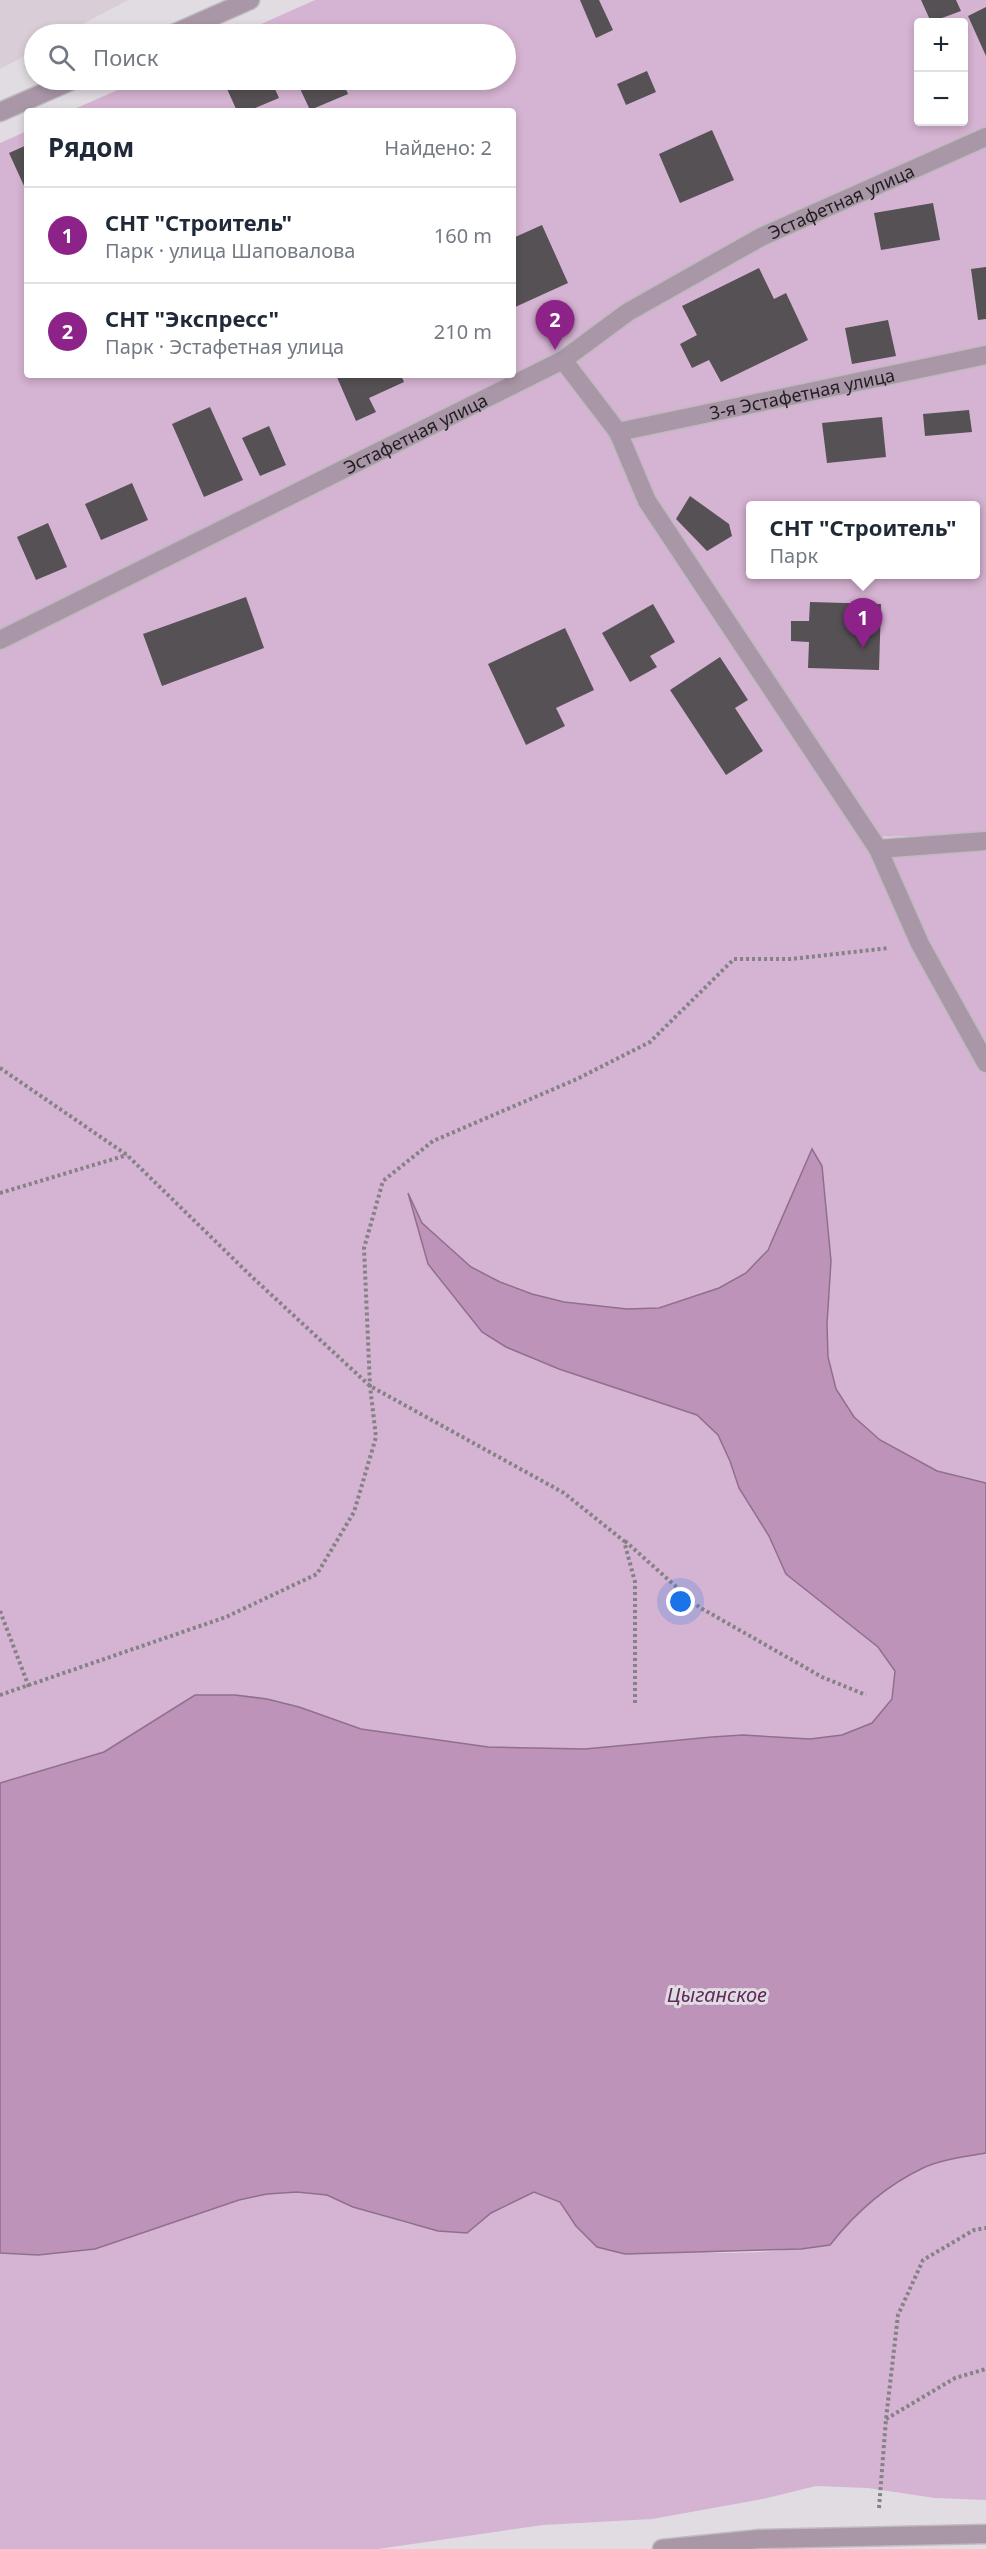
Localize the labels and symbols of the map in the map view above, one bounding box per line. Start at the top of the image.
street label: Эстафетная улица [764,158,918,244]
pin: 2 [536,300,574,350]
street label: 3-я Эстафетная улица [707,362,897,425]
street label: Эстафетная улица [340,388,491,479]
pin: 1 [844,598,882,648]
your location [666,1587,695,1616]
water label: Цыганское [667,1981,767,2008]

